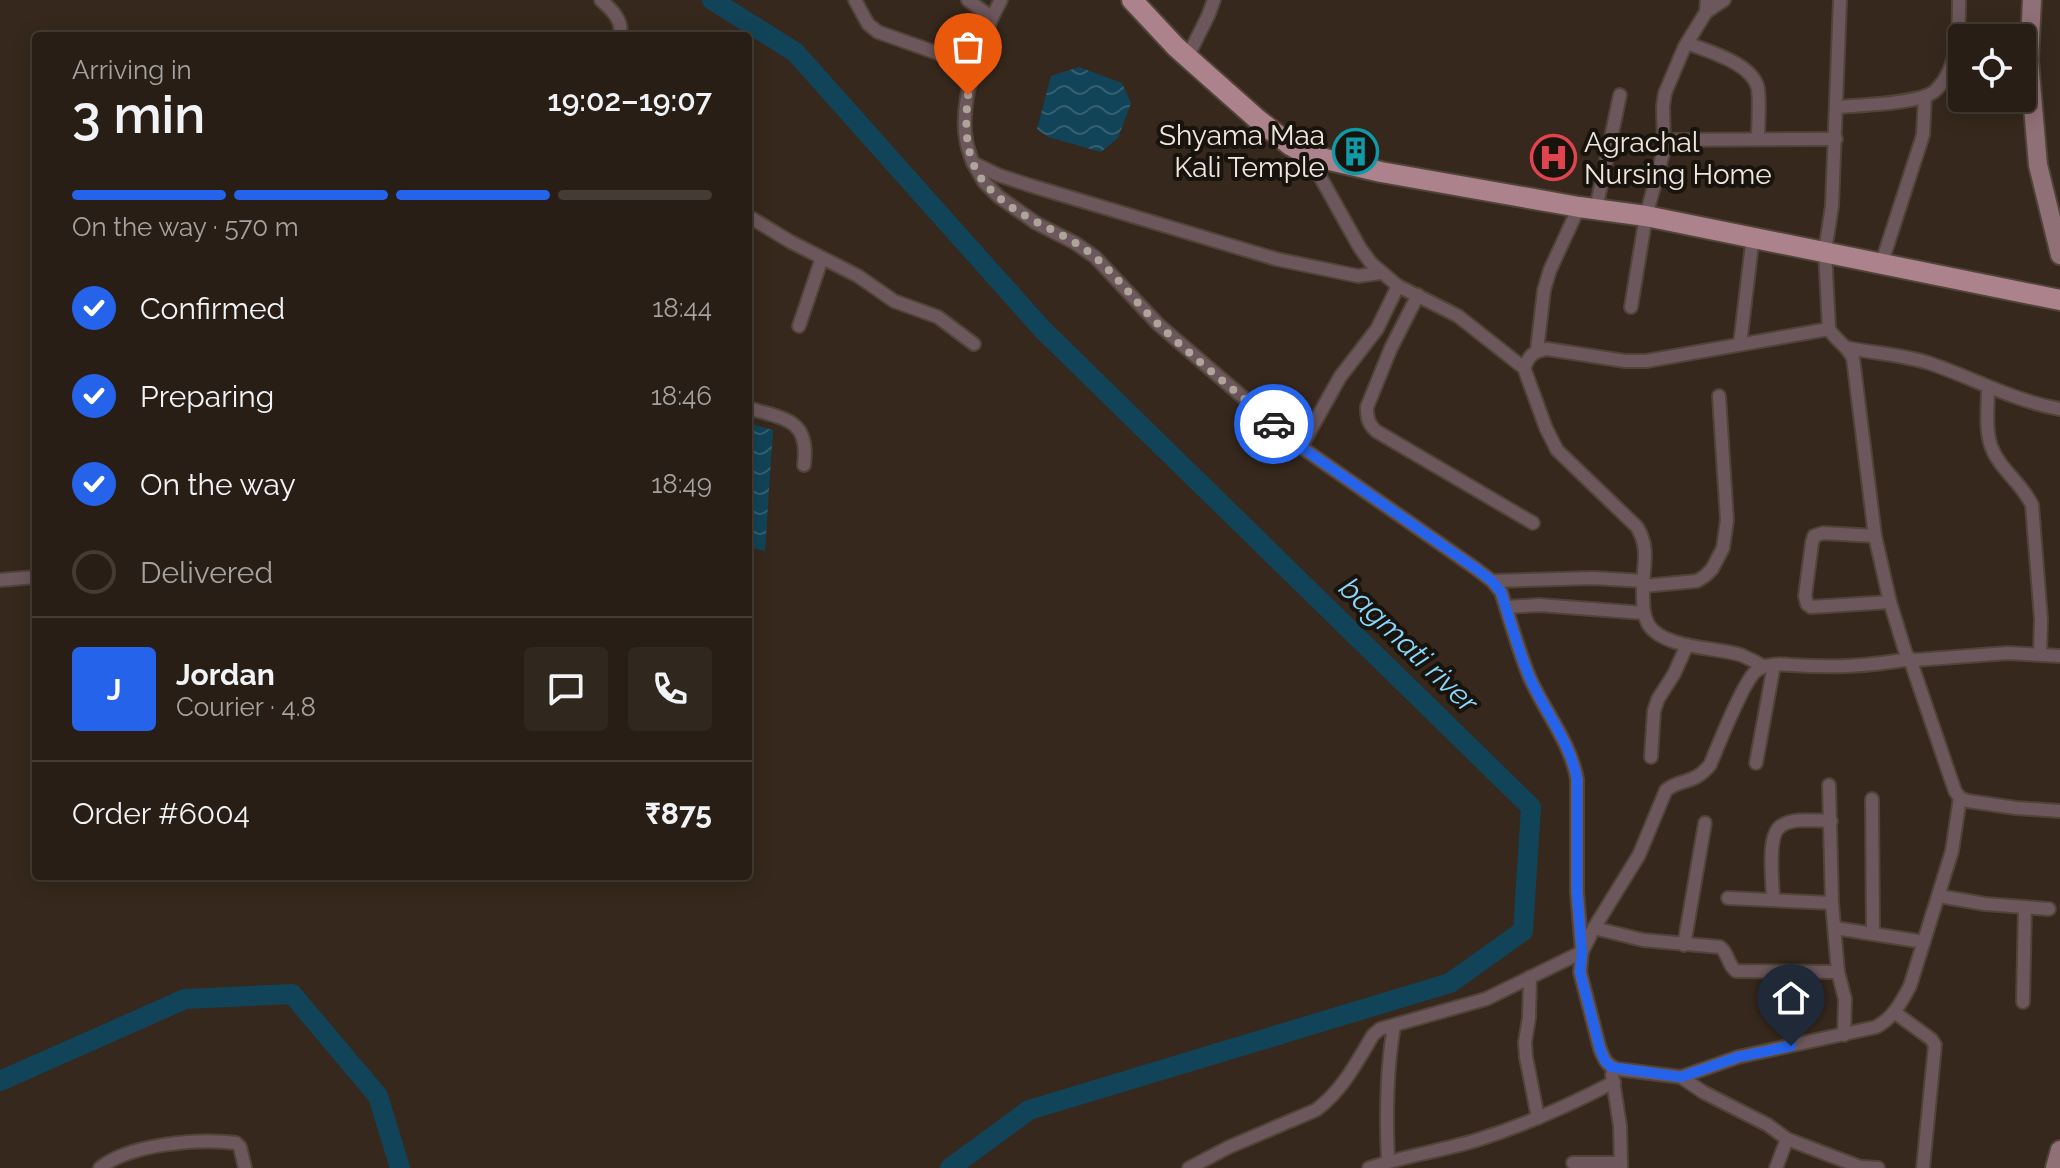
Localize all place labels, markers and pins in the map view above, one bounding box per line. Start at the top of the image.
pin [934,13,1002,95]
place label: Shyama Maa Kali Temple [1159,119,1325,184]
place label: Agrachal Nursing Home [1584,126,1772,191]
building icon: Shyama Maa Kali Temple [1332,127,1380,175]
hospital icon: Agrachal Nursing Home [1529,134,1577,182]
pin [1757,964,1825,1046]

